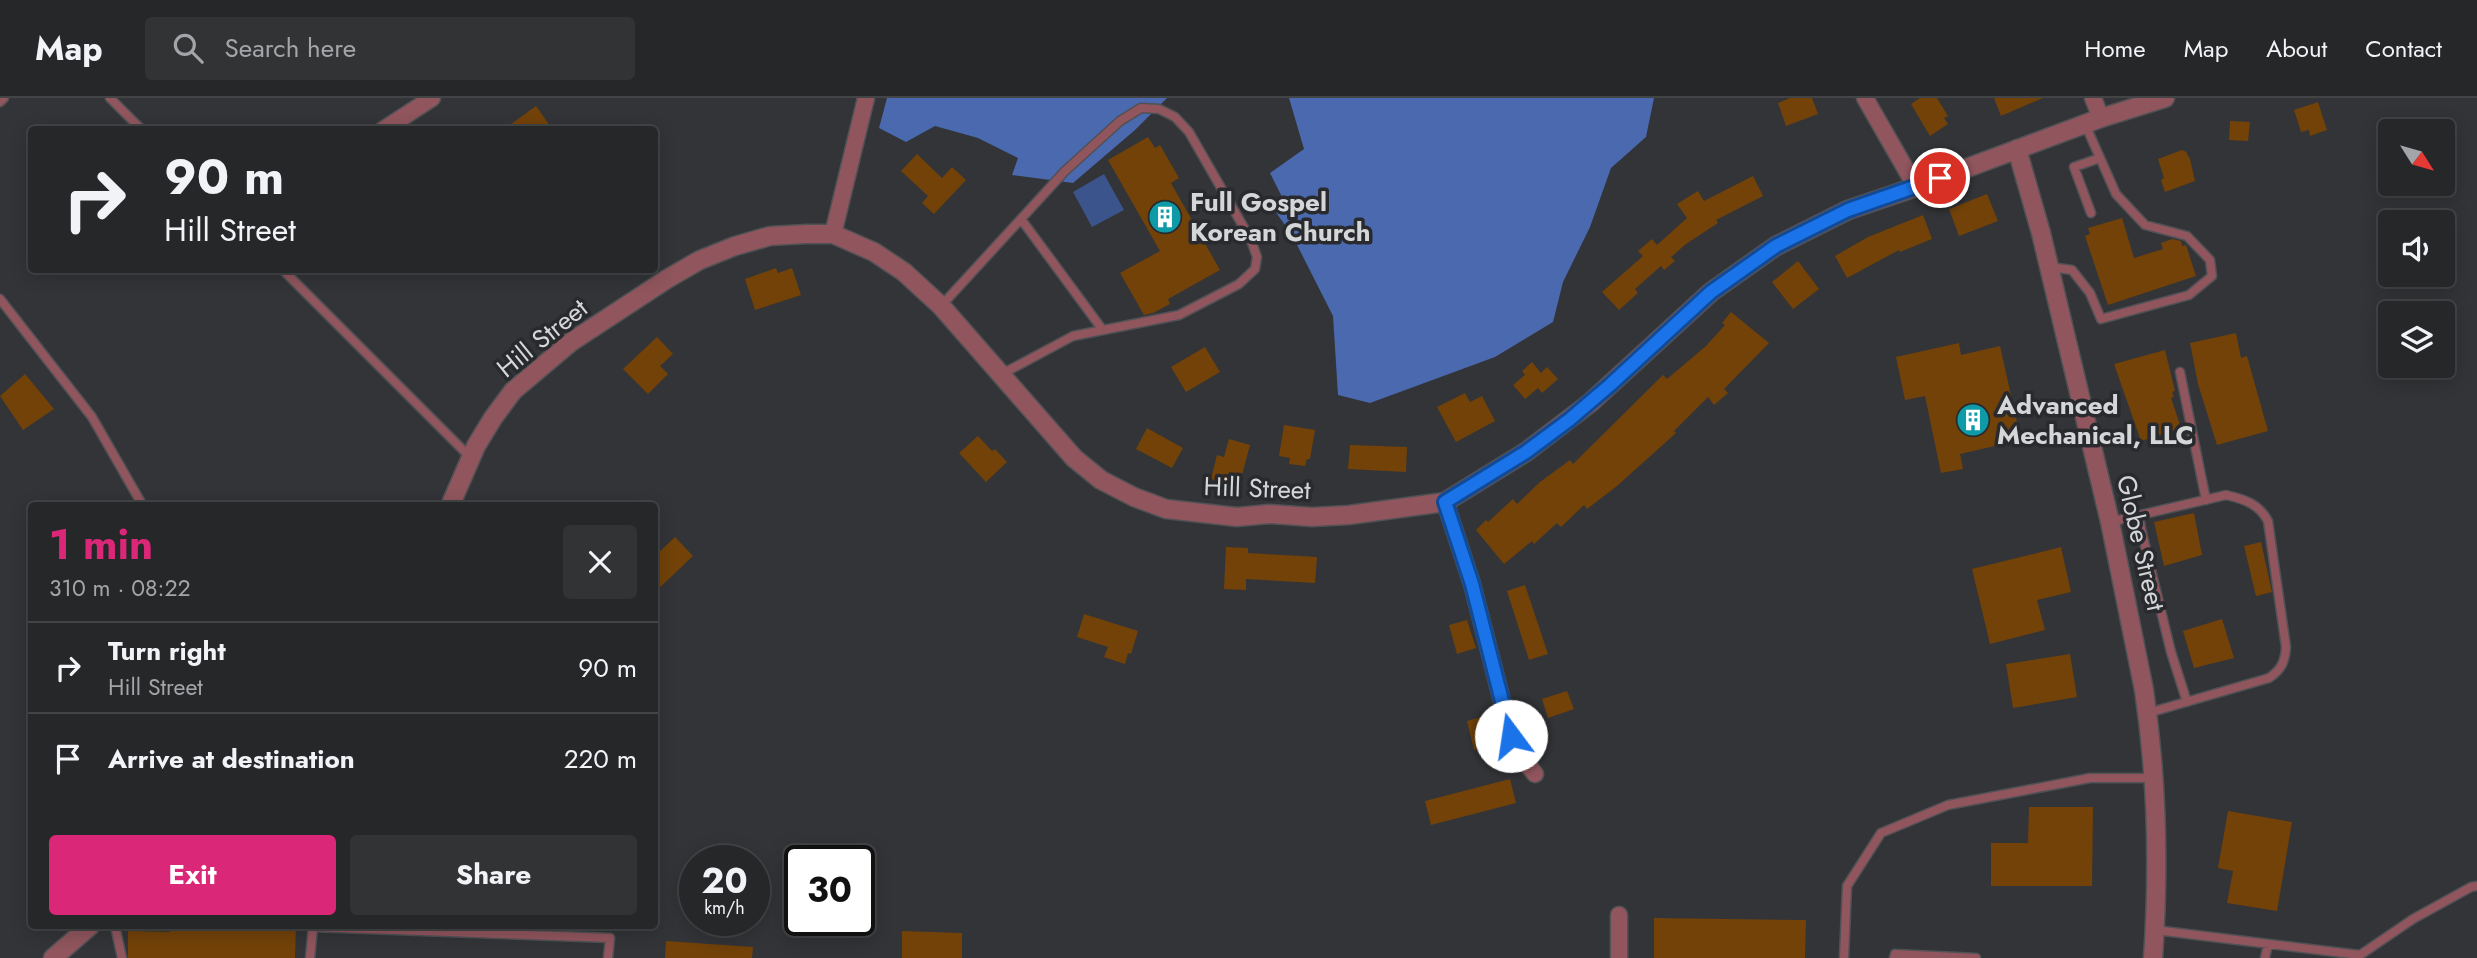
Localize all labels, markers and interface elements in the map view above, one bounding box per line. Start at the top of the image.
search box [145,17,635,80]
text: Map [35,25,103,72]
icon: search [169,29,207,67]
text: Search here [225,29,356,67]
text: Home [2084,31,2146,66]
text: Map [2184,31,2228,66]
text: About [2266,31,2327,66]
text: Contact [2365,31,2442,66]
north arrow [2378,119,2455,196]
map controls [2378,119,2455,378]
text: 90 m [164,142,284,212]
pin [1910,148,1970,208]
icon: right [49,154,140,245]
icon: arrive [1921,159,1959,197]
place label: Full Gospel Korean Church [1190,183,1371,251]
building icon: Full Gospel Korean Church [1146,198,1184,236]
text: Hill Street [164,207,296,253]
button: sound [2378,210,2455,287]
street label: Hill Street [488,289,596,386]
button: layers [2378,301,2455,378]
place label: Advanced Mechanical, LLC [1996,386,2194,454]
building icon: Advanced Mechanical, LLC [1954,401,1992,439]
street label: Hill Street [1203,467,1312,509]
street label: Globe Street [2107,471,2175,615]
text: 1 min [49,514,153,575]
button: close [563,525,637,599]
text: 310 m · 08:22 [49,571,191,605]
text: Turn right [108,632,226,670]
icon: right [49,649,87,687]
text: 90 m [578,649,637,687]
text: Hill Street [108,670,203,704]
position arrow [1474,699,1548,773]
icon: arrive [49,740,87,778]
text: Arrive at destination [108,740,355,778]
text: 220 m [564,740,637,778]
button: Exit [49,835,336,915]
button: Share [350,835,637,915]
speed limit sign: 30 [784,845,875,936]
text: 20 [701,856,748,906]
text: km/h [704,895,745,921]

